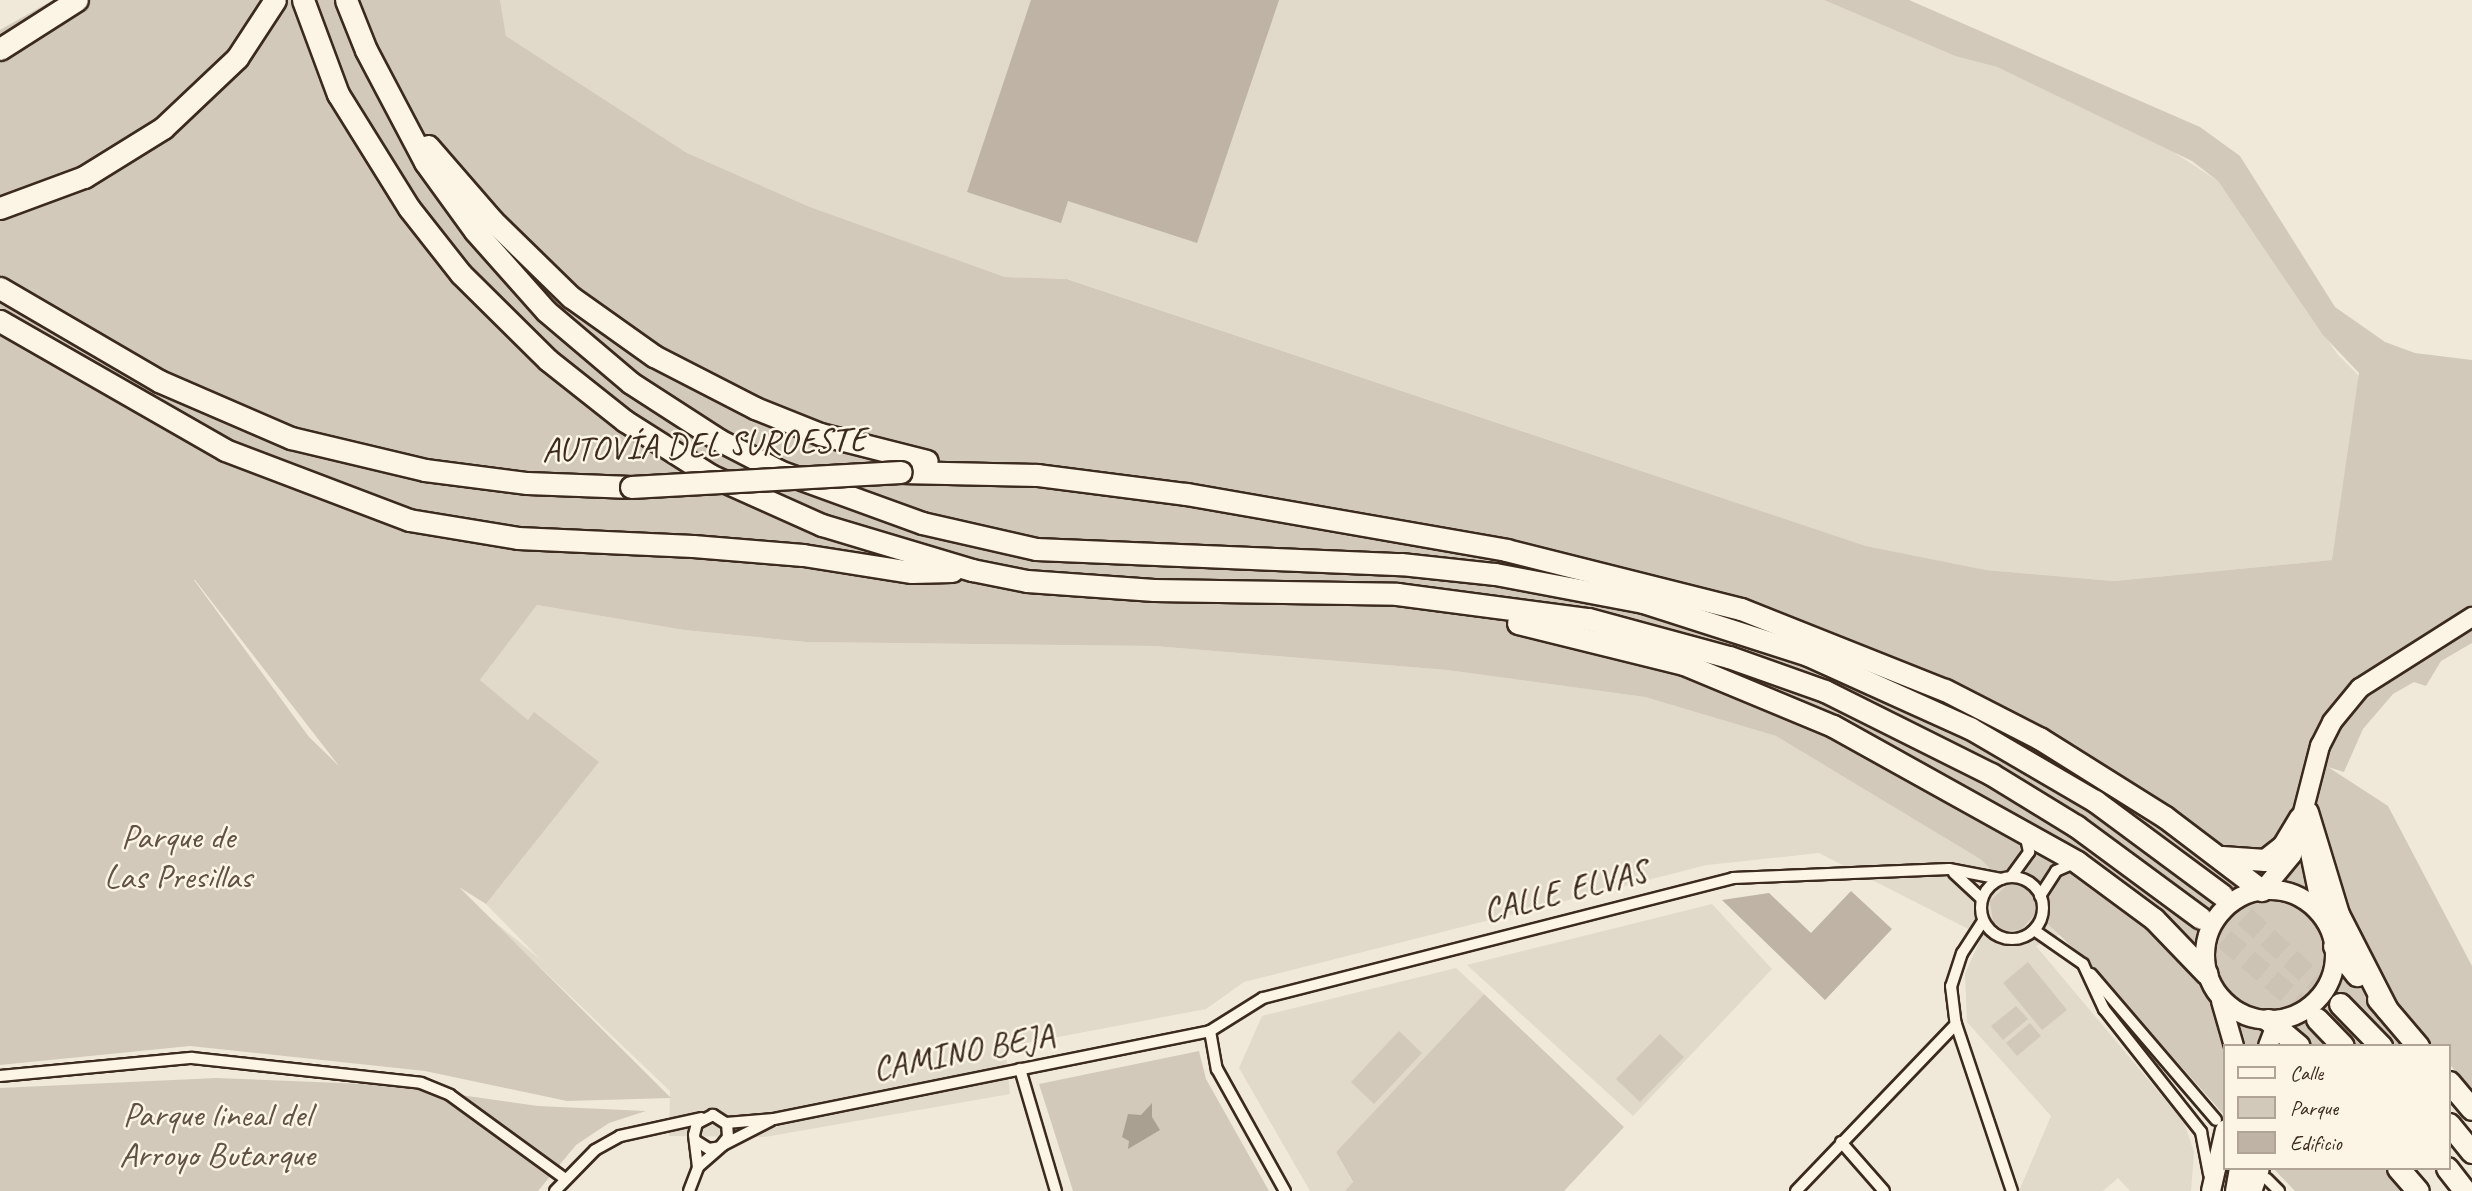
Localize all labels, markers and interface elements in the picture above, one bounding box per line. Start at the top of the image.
street label: AUTOVÍA DEL SUROESTE [542,418,866,472]
park label: Parque de Las Presillas [104,816,252,898]
street label: CALLE ELVAS [1479,850,1651,932]
street label: CAMINO BEJA [869,1014,1057,1090]
legend [2224,1044,2451,1170]
text: Calle [2290,1060,2323,1086]
park label: Parque lineal del Arroyo Butarque [120,1094,314,1176]
text: Parque [2290,1095,2338,1121]
text: Edificio [2290,1130,2342,1156]

